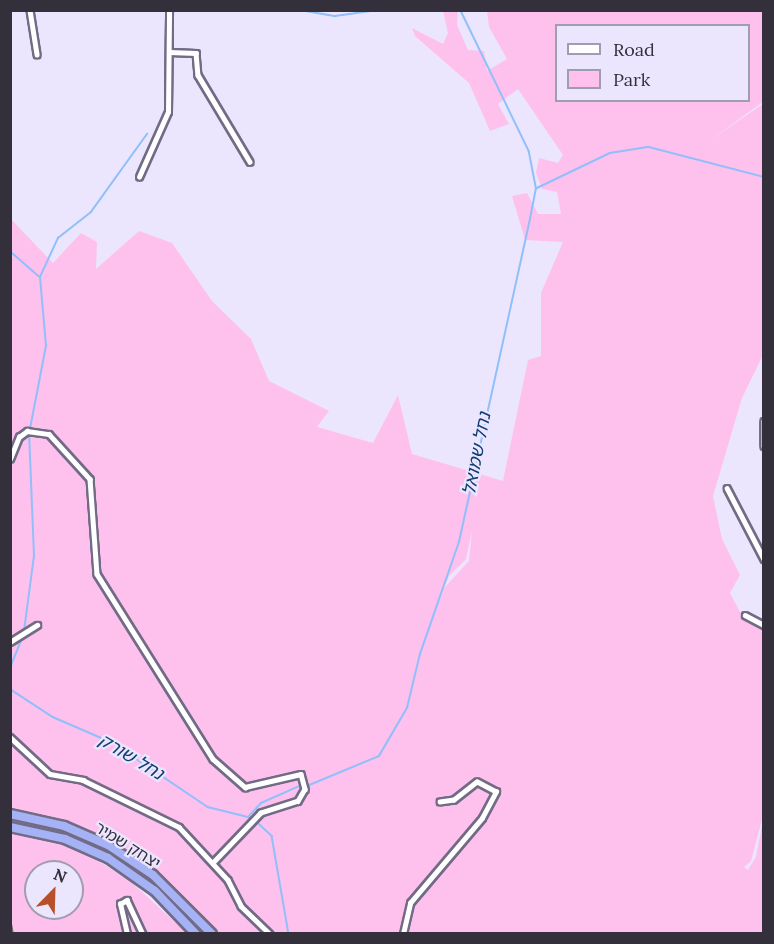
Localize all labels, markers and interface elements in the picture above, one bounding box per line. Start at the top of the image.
legend [555,24,750,102]
text: Road [613,38,655,61]
text: Park [613,68,650,91]
water label: נחל שמואל [458,411,496,497]
water label: נחל שורק [95,729,167,785]
street label: יצחק שמיר [92,817,164,873]
north arrow [24,860,84,920]
text: N [51,864,70,887]

